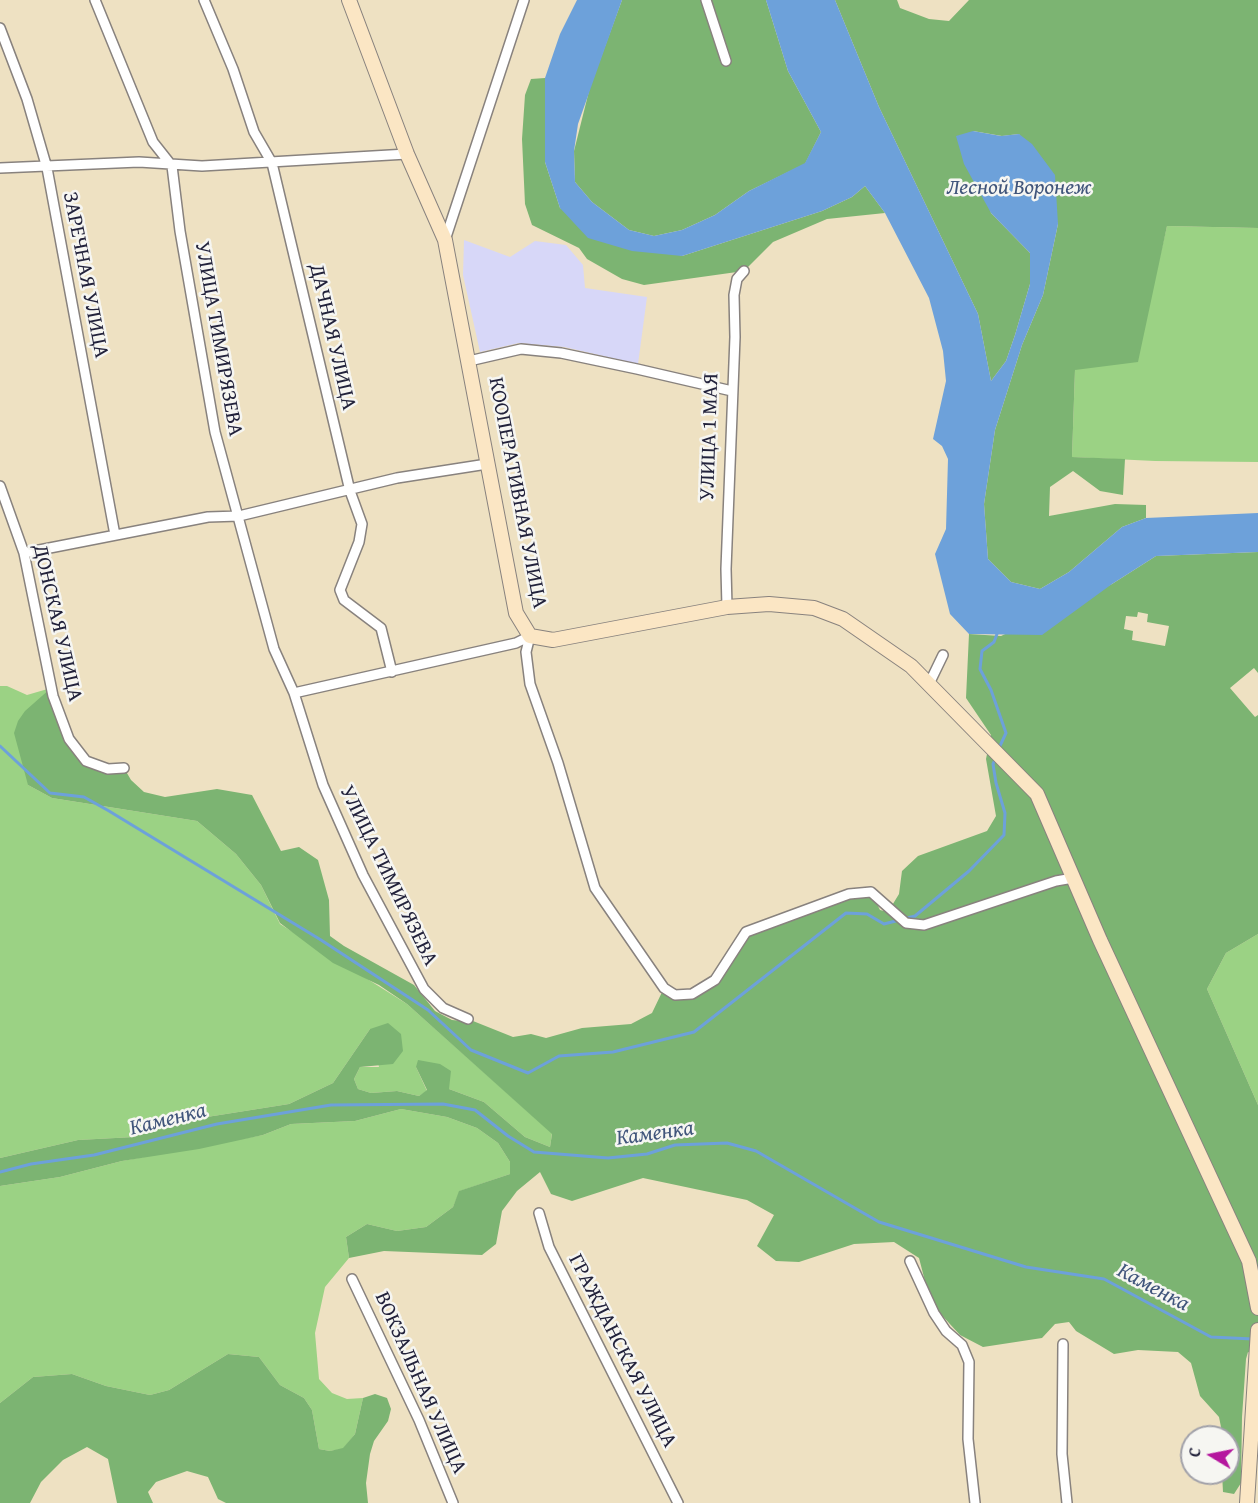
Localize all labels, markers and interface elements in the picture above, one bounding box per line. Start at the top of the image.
water label: Лесной Воронеж [947,175,1091,201]
street label: ЗАРЕЧНАЯ УЛИЦА [57,190,113,360]
street label: УЛИЦА ТИМИРЯЗЕВА [188,240,248,438]
street label: ДАЧНАЯ УЛИЦА [303,261,361,413]
street label: УЛИЦА 1 МАЯ [695,373,725,501]
street label: КООПЕРАТИВНАЯ УЛИЦА [482,375,552,611]
street label: ДОНСКАЯ УЛИЦА [27,542,87,704]
street label: УЛИЦА ТИМИРЯЗЕВА [333,782,443,970]
water label: Каменка [127,1098,209,1142]
water label: Каменка [615,1116,695,1152]
street label: ГРАЖДАНСКАЯ УЛИЦА [562,1250,682,1452]
water label: Каменка [1112,1258,1194,1318]
street label: ВОКЗАЛЬНАЯ УЛИЦА [369,1288,471,1478]
north arrow [1180,1425,1240,1485]
text: С [1182,1446,1207,1459]

